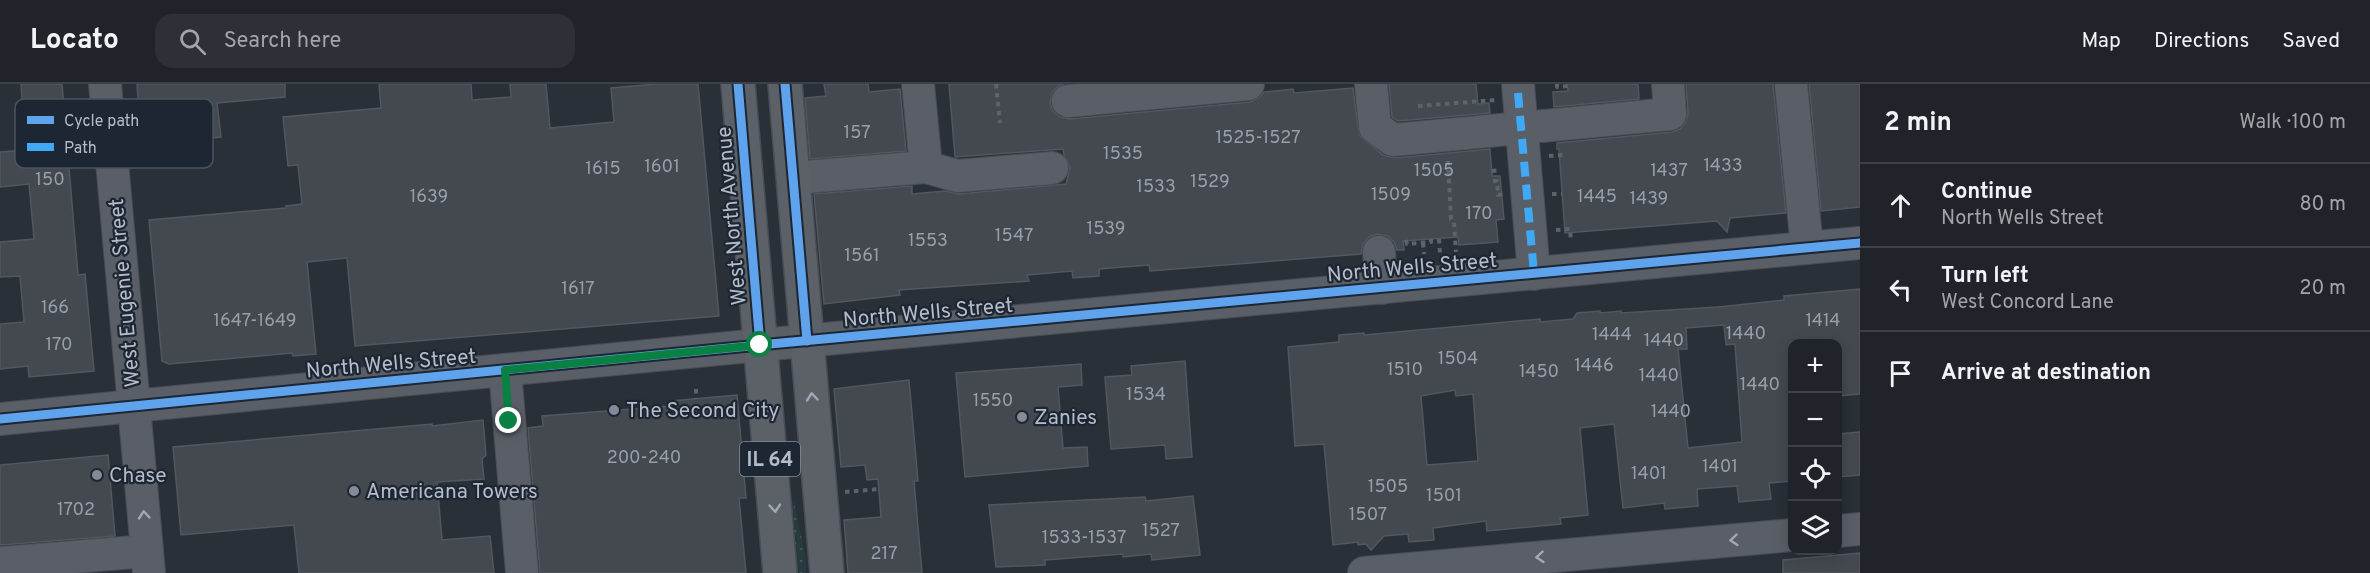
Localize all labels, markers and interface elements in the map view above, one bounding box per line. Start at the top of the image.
search box [155,14,575,68]
text: Locato [30,23,119,59]
icon: search [176,25,209,58]
text: Search here [224,28,341,55]
text: Map [2081,28,2121,55]
text: Directions [2154,28,2249,55]
text: Saved [2282,28,2340,55]
legend [15,99,213,168]
text: 2 min [1884,107,1952,140]
text: Walk · 100 m [2239,110,2346,136]
text: Cycle path [64,112,139,132]
house number: 157 [843,122,871,145]
street label: West North Avenue [711,125,754,306]
house number: 1525-1527 [1215,127,1301,150]
text: Path [64,139,97,159]
house number: 1535 [1103,143,1143,166]
house number: 1433 [1703,155,1743,178]
house number: 1601 [644,156,680,179]
house number: 1615 [585,158,621,181]
house number: 1505 [1414,160,1454,183]
house number: 1437 [1650,160,1688,183]
house number: 150 [35,169,65,192]
house number: 1529 [1190,171,1230,194]
house number: 1533 [1136,176,1176,199]
text: Continue [1941,179,2032,206]
house number: 1509 [1371,184,1411,207]
house number: 1639 [410,186,448,209]
house number: 1445 [1577,186,1617,209]
house number: 1439 [1630,188,1668,211]
icon: ahead [1884,189,1917,222]
text: 80 m [2300,192,2346,218]
street label: West Eugenie Street [104,197,147,388]
house number: 170 [1465,203,1493,226]
text: North Wells Street [1941,206,2104,232]
house number: 1539 [1086,218,1126,241]
house number: 1547 [995,225,1033,248]
house number: 1553 [908,230,948,253]
house number: 1561 [844,245,880,268]
street label: North Wells Street [1326,248,1498,289]
text: Turn left [1941,263,2029,290]
icon: left [1884,273,1917,306]
text: 20 m [2299,276,2346,302]
house number: 1617 [561,278,595,301]
text: West Concord Lane [1941,290,2114,316]
street label: North Wells Street [842,293,1014,334]
house number: 166 [41,297,69,320]
house number: 1647-1649 [213,310,297,333]
house number: 1414 [1805,310,1841,333]
house number: 1440 [1726,323,1766,346]
house number: 1444 [1592,324,1632,347]
house number: 1440 [1644,330,1684,353]
route start [746,331,772,357]
house number: 170 [45,334,73,357]
map controls [1788,339,1842,555]
button: + [1788,339,1842,393]
street label: North Wells Street [305,344,477,385]
house number: 1504 [1438,348,1478,371]
house number: 1446 [1574,355,1614,378]
icon: arrive [1884,357,1917,390]
house number: 1510 [1387,359,1423,382]
text: Arrive at destination [1941,360,2151,387]
house number: 1450 [1519,361,1559,384]
house number: 1440 [1639,365,1679,388]
house number: 1440 [1740,374,1780,397]
house number: 1534 [1126,384,1166,407]
house number: 1550 [973,390,1013,413]
one-way arrow [806,392,819,401]
button: − [1788,393,1842,447]
place label: The Second City [626,398,779,425]
house number: 1440 [1651,401,1691,424]
marker: The Second City [607,403,621,417]
place label: Zanies [1034,405,1097,432]
route end [495,407,521,433]
marker: Zanies [1015,410,1029,424]
road number: IL 64 [740,442,800,476]
house number: 200-240 [607,447,681,470]
button: locate [1788,447,1842,501]
house number: 1401 [1702,456,1738,479]
place label: Chase [109,463,167,490]
house number: 1401 [1631,463,1667,486]
marker: Chase [90,468,104,482]
house number: 1505 [1368,476,1408,499]
place label: Americana Towers [366,479,538,506]
marker: Americana Towers [347,484,361,498]
house number: 1501 [1426,485,1462,508]
house number: 1702 [57,499,95,522]
button: layers [1788,501,1842,555]
one-way arrow [768,503,781,513]
house number: 1507 [1349,504,1387,527]
one-way arrow [138,510,151,519]
house number: 1527 [1142,520,1180,543]
house number: 1533-1537 [1042,527,1126,550]
one-way arrow [1730,533,1739,546]
house number: 217 [870,543,898,566]
one-way arrow [1535,550,1545,563]

